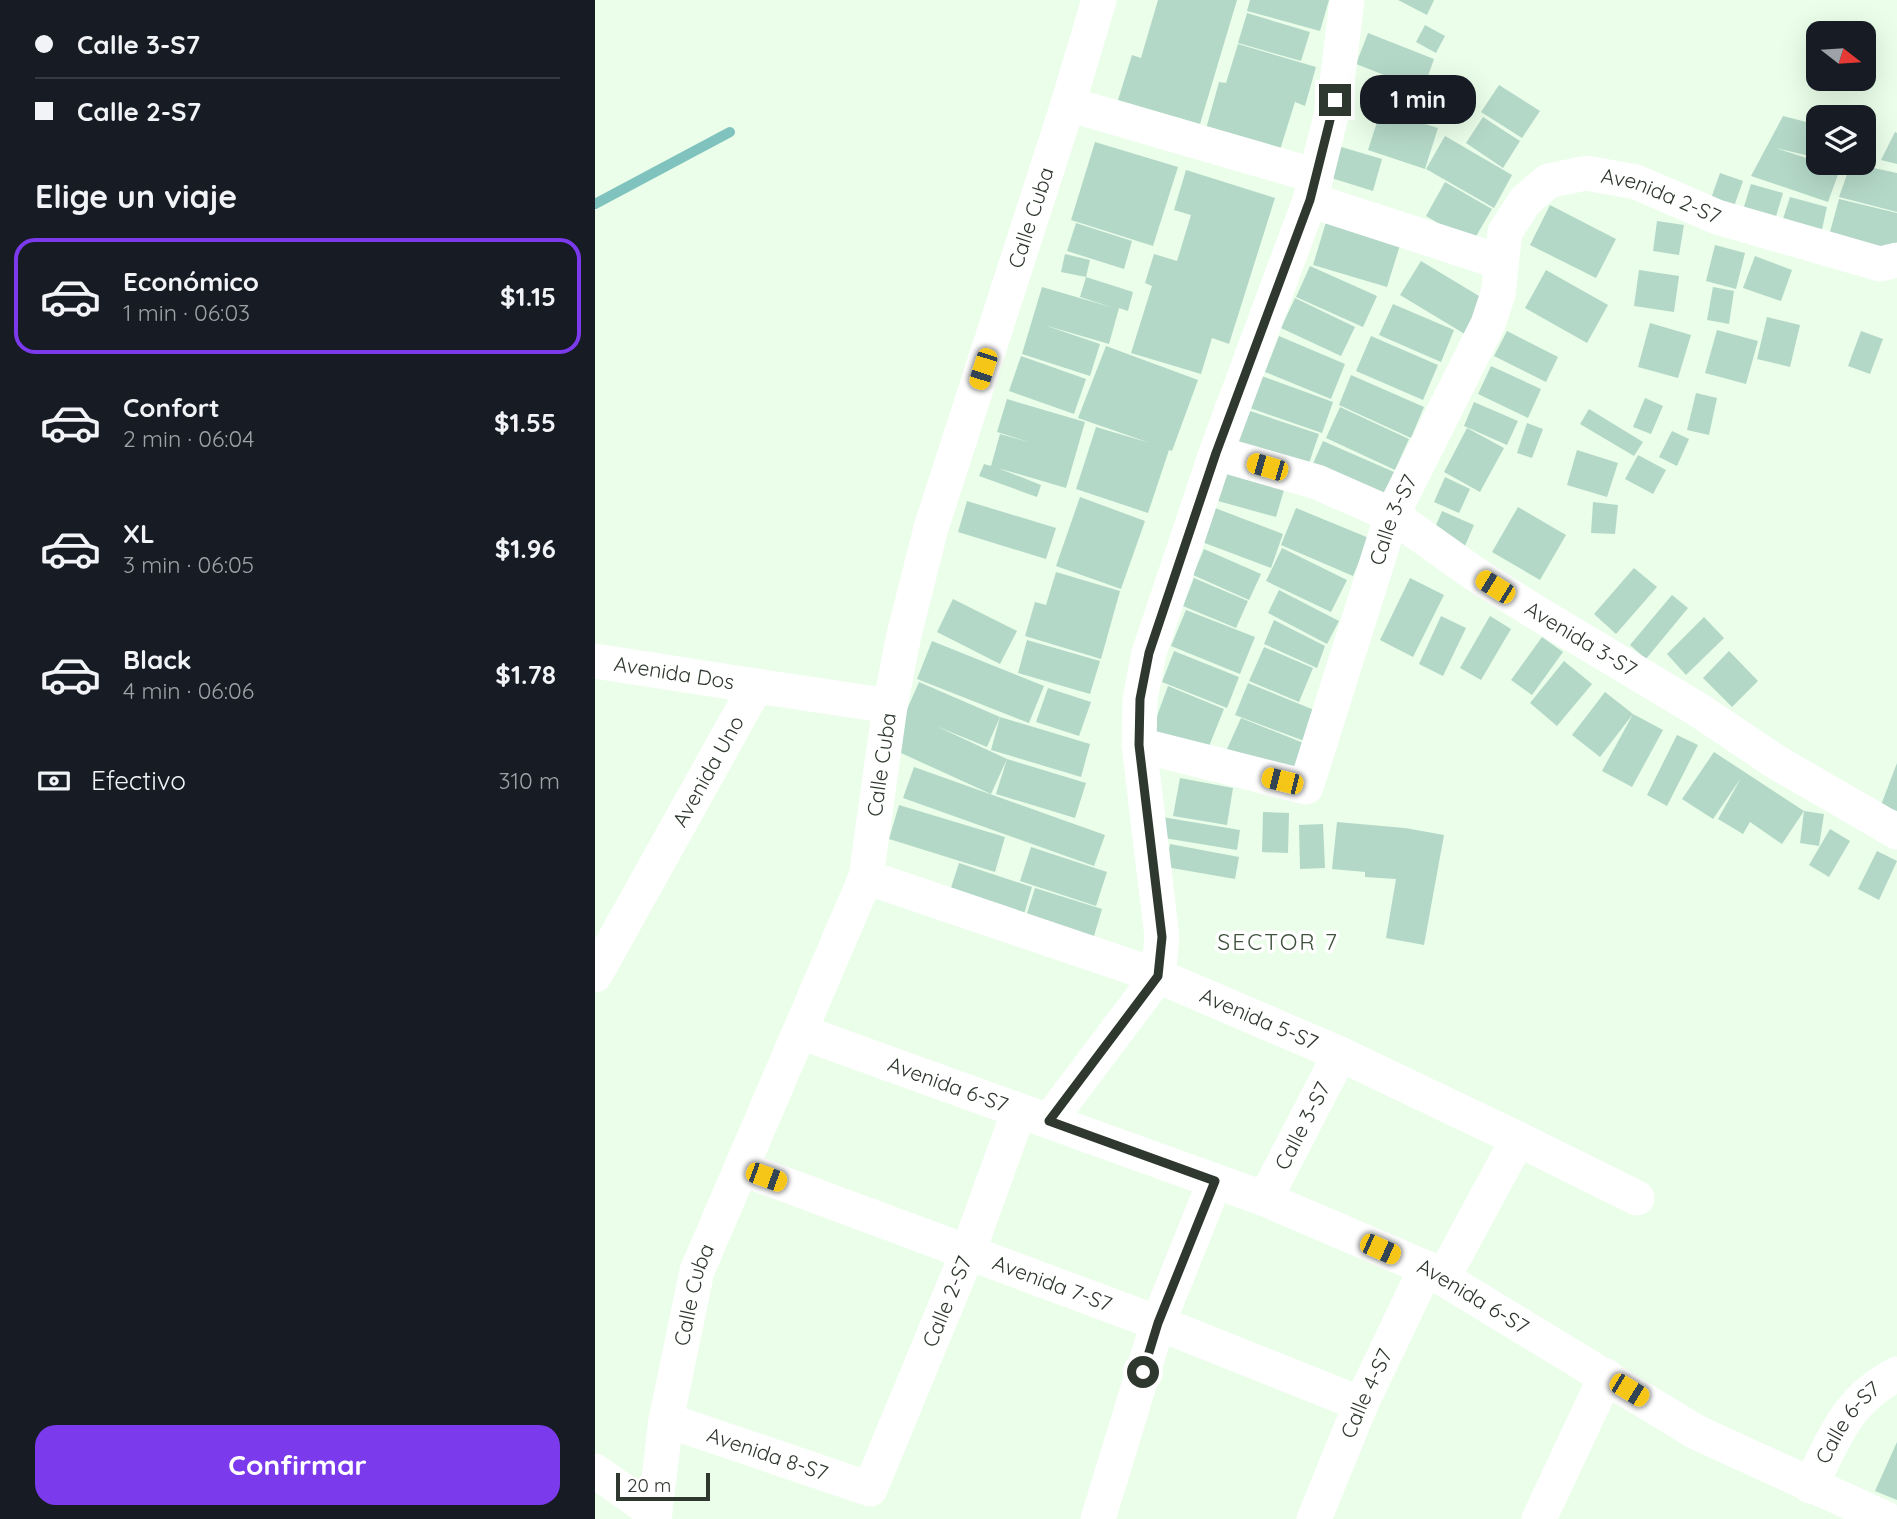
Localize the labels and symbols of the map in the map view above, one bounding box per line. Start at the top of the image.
north arrow [1806,21,1876,91]
callout: 1 min [1359,76,1475,124]
route end [1319,84,1351,116]
street label: Avenida 2-S7 [1599,162,1725,229]
street label: Calle Cuba [1002,164,1059,271]
car [967,346,1000,392]
car [1244,451,1291,483]
street label: Calle 3-S7 [1363,470,1422,568]
car [1472,567,1519,607]
street label: Avenida 3-S7 [1521,595,1642,682]
street label: Avenida Dos [612,650,736,694]
street label: Avenida Uno [666,711,749,831]
street label: Calle Cuba [861,711,901,818]
car [1260,766,1305,796]
district label: SECTOR 7 [1217,927,1339,956]
street label: Avenida 5-S7 [1196,982,1322,1055]
street label: Avenida 6-S7 [885,1050,1012,1118]
street label: Calle 3-S7 [1268,1077,1335,1174]
car [743,1160,790,1194]
car [1357,1231,1404,1267]
street label: Calle Cuba [668,1239,719,1348]
street label: Avenida 7-S7 [989,1249,1116,1317]
street label: Calle 2-S7 [916,1252,977,1351]
street label: Avenida 6-S7 [1414,1252,1534,1339]
street label: Calle 4-S7 [1334,1344,1398,1442]
route start [1127,1356,1159,1388]
car [1606,1370,1653,1410]
street label: Calle 6-S7 [1809,1375,1885,1468]
street label: Avenida 8-S7 [704,1421,832,1486]
scale bar [616,1470,711,1502]

